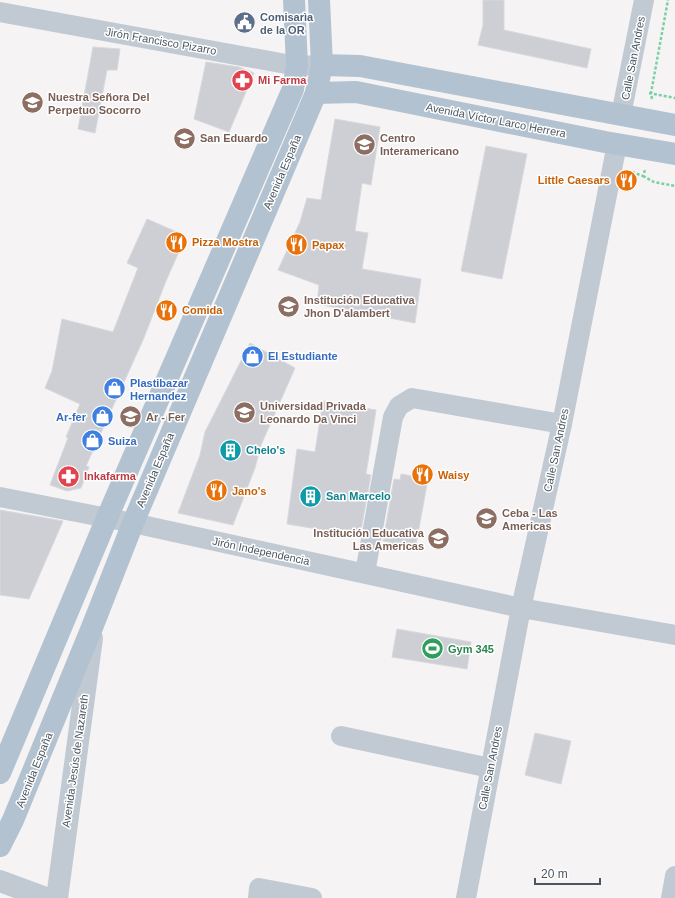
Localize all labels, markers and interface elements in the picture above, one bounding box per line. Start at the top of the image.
public building icon: Comisarìa de la OR [231,10,257,36]
place label: Comisarìa de la OR [260,11,314,36]
street label: Calle San Andres [619,15,647,101]
street label: Jirón Francisco Pizarro [105,25,217,57]
pharmacy icon: Mi Farma [230,67,256,93]
place label: Mi Farma [258,74,307,86]
school or university icon: Nuestra Señora Del Perpetuo Socorro [19,90,45,116]
place label: Nuestra Señora Del Perpetuo Socorro [48,91,149,116]
street label: Avenida Víctor Larco Herrera [425,101,568,140]
school or university icon: San Eduardo [171,125,197,151]
school or university icon: Centro Interamericano [351,131,377,157]
place label: San Eduardo [200,132,268,144]
street label: Avenida España [261,132,303,211]
place label: Centro Interamericano [380,132,459,157]
restaurant icon: Little Caesars [613,167,639,193]
place label: Little Caesars [538,174,610,186]
restaurant icon: Pizza Mostra [163,229,189,255]
restaurant icon: Papax [284,232,310,258]
place label: Pizza Mostra [192,236,260,248]
place label: Papax [312,239,345,251]
school or university icon: Institución Educativa Jhon D'alambert [275,293,301,319]
place label: Institución Educativa Jhon D'alambert [304,294,416,319]
restaurant icon: Comida [154,297,180,323]
place label: Comida [182,304,223,316]
shop icon: El Estudiante [240,343,266,369]
place label: El Estudiante [268,350,338,362]
shop icon: Plastibazar Hernandez [101,376,127,402]
place label: Plastibazar Hernandez [130,377,189,402]
school or university icon: Universidad Privada Leonardo Da Vinci [232,399,258,425]
place label: Universidad Privada Leonardo Da Vinci [260,400,367,425]
shop icon: Ar-fer [89,404,115,430]
school or university icon: Ar - Fer [117,404,143,430]
street label: Calle San Andres [541,407,571,493]
place label: Ar-fer [56,411,87,423]
place label: Ar - Fer [146,411,186,423]
shop icon: Suiza [80,428,106,454]
street label: Avenida España [134,430,176,509]
place label: Suiza [108,435,138,447]
building icon: Chelo's [217,437,243,463]
place label: Chelo's [246,444,285,456]
restaurant icon: Waisy [409,462,435,488]
pharmacy icon: Inkafarma [56,463,82,489]
place label: Waisy [438,469,470,481]
place label: Inkafarma [84,470,137,482]
restaurant icon: Jano's [203,478,229,504]
building icon: San Marcelo [297,483,323,509]
place label: Jano's [232,485,266,497]
place label: San Marcelo [326,490,391,502]
school or university icon: Ceba - Las Americas [474,506,500,532]
place label: Ceba - Las Americas [502,507,558,532]
school or university icon: Institución Educativa Las Americas [426,526,452,552]
place label: Institución Educativa Las Americas [313,527,425,552]
street label: Jirón Independencia [211,535,312,567]
sports icon: Gym 345 [419,636,445,662]
place label: Gym 345 [448,643,494,655]
street label: Avenida Jesús de Nazareth [60,694,90,828]
street label: Calle San Andres [476,725,504,811]
street label: Avenida España [13,730,55,809]
scale bar [535,860,600,886]
text: 20 m [541,867,568,881]

